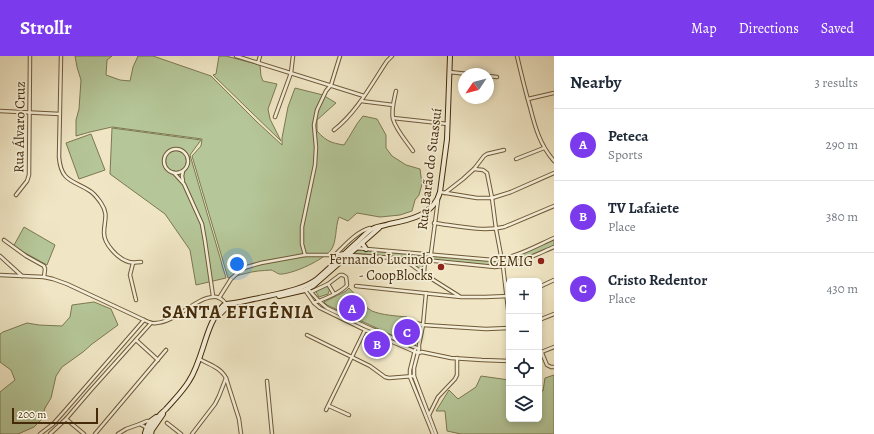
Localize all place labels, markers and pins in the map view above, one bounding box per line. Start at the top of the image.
place label: Fernando Lucindo - CoopBlocks [329,250,433,285]
place label: CEMIG [490,252,533,271]
marker: CEMIG [536,256,546,266]
marker: Fernando Lucindo - CoopBlocks [436,262,446,272]
pin: A [339,293,365,323]
pin: C [394,317,420,347]
pin: B [364,329,390,359]

